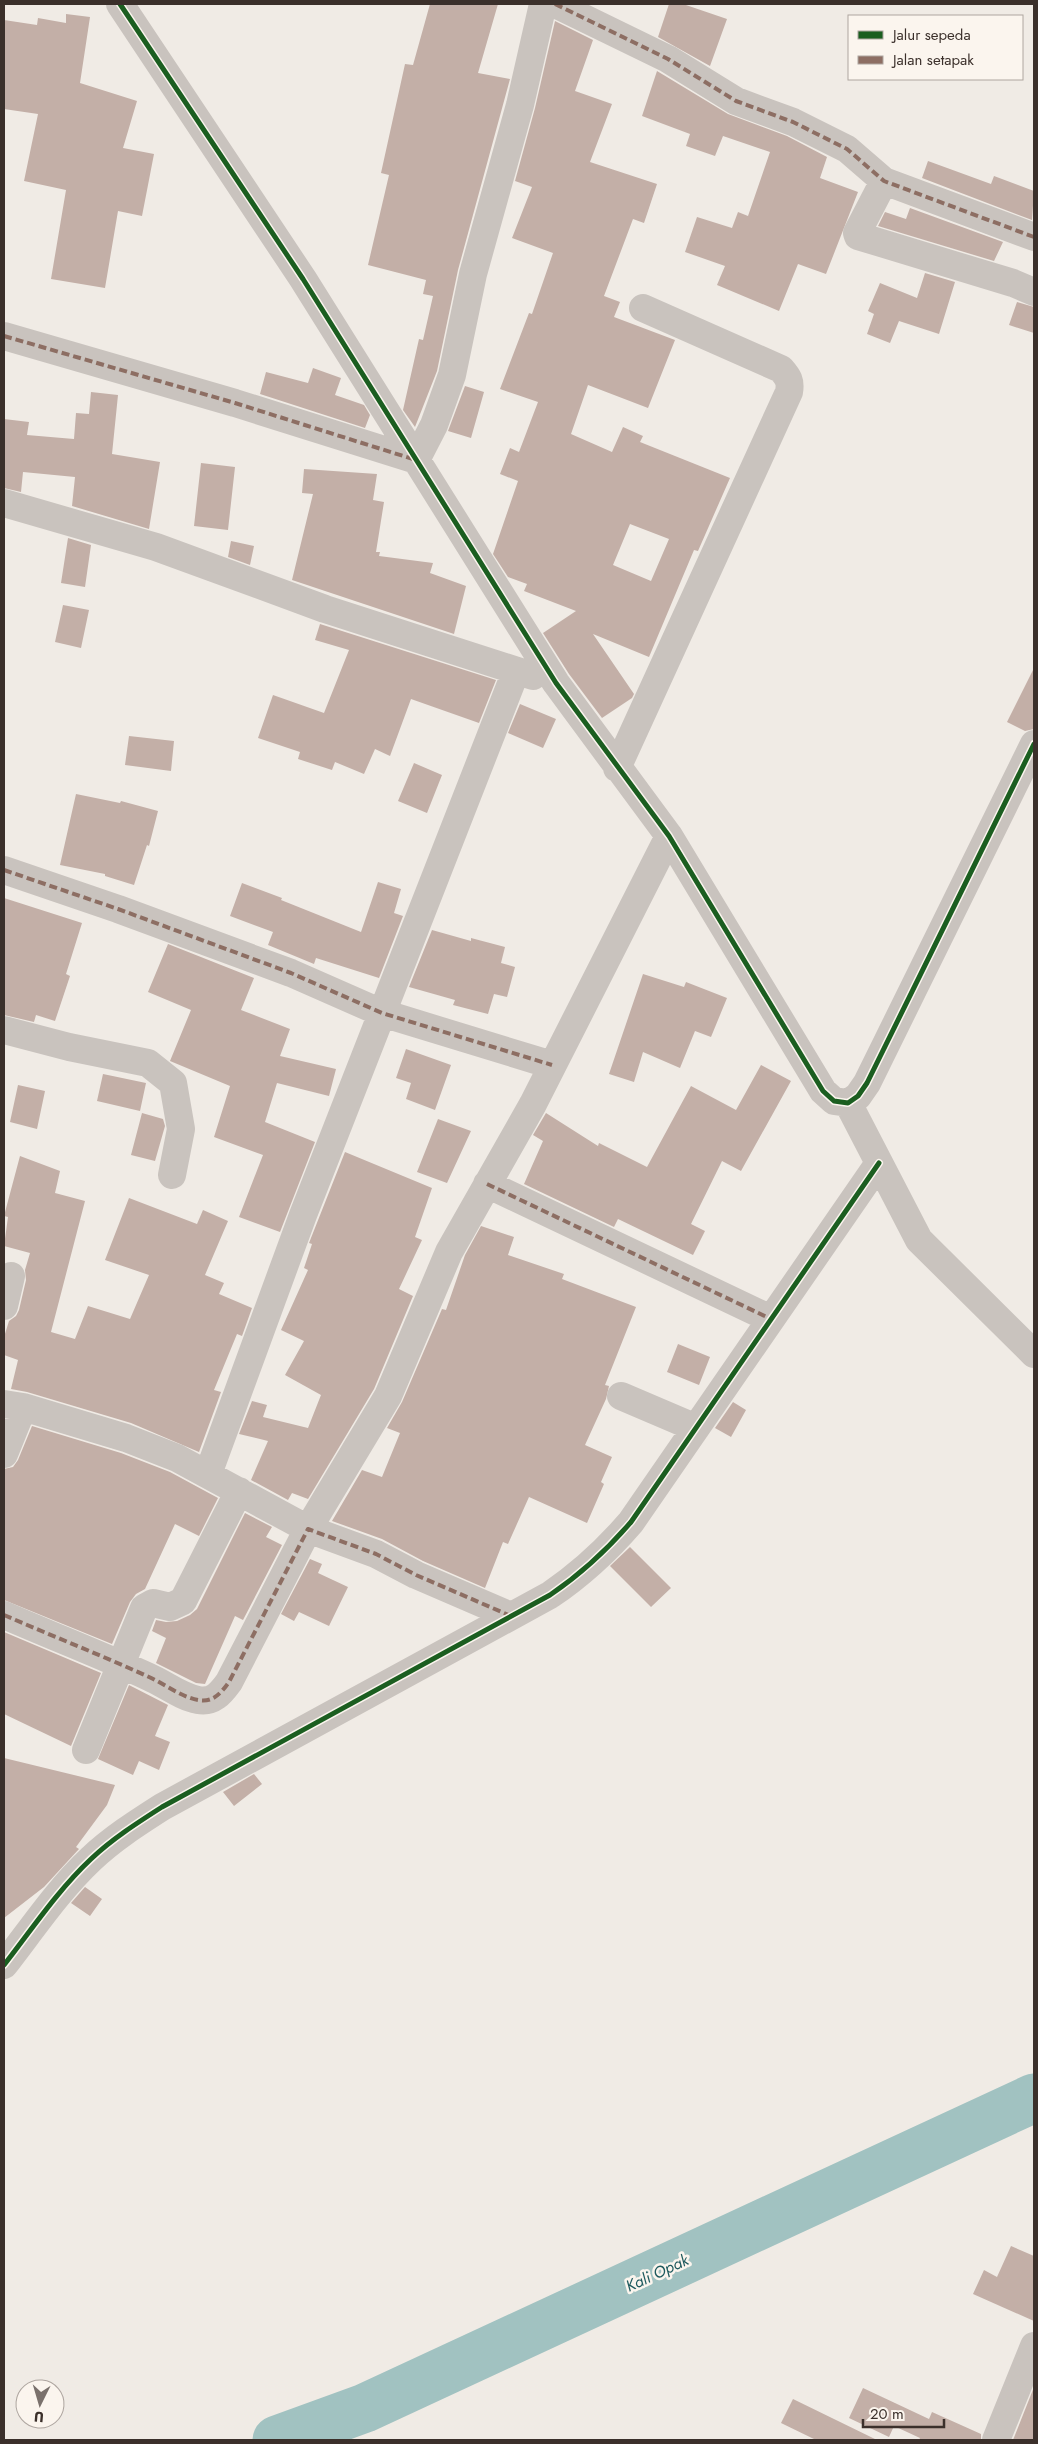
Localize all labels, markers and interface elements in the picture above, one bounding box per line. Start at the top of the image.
legend [848,15,1023,80]
text: Jalur sepeda [891,24,971,46]
text: Jalan setapak [891,49,974,71]
water label: Kali Opak [622,2248,693,2298]
north arrow [15,2379,65,2429]
scale bar [863,2396,944,2428]
text: 20 m [870,2403,904,2425]
text: U [33,2407,45,2427]

